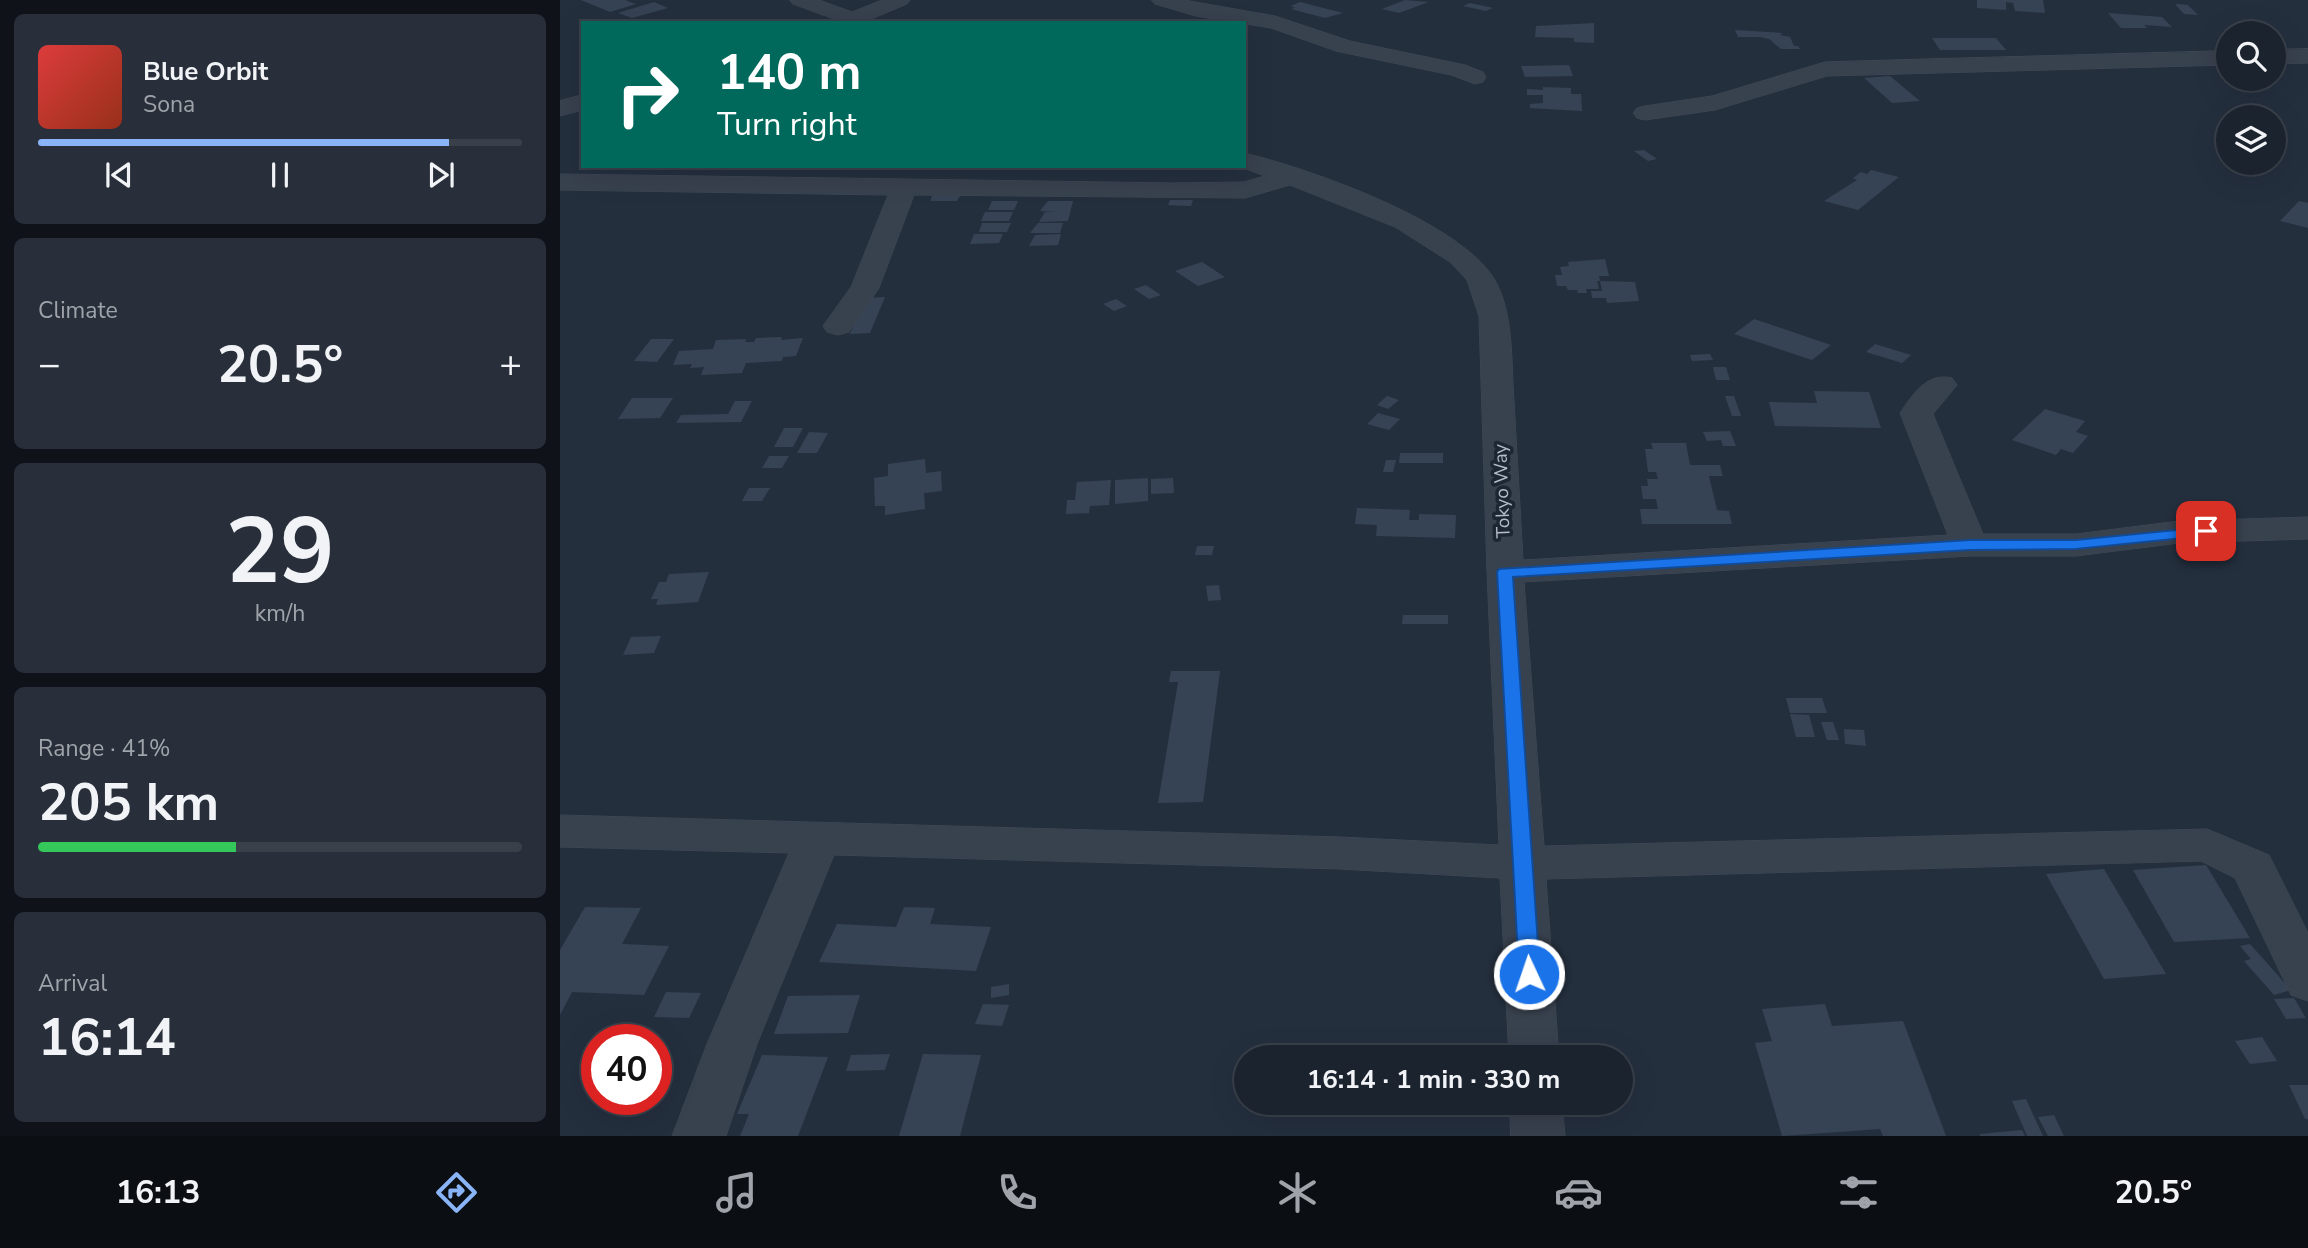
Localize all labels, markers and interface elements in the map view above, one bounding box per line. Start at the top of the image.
map controls [2216,21,2286,175]
button: search [2216,21,2286,91]
text: 140 m [717,39,861,106]
icon: right [602,49,693,140]
text: Blue Orbit [143,54,268,89]
text: Sona [143,89,195,120]
text: Turn right [717,103,857,146]
button: layers [2216,105,2286,175]
icon: previous [100,156,138,194]
icon: pause [261,156,299,194]
icon: next [422,156,460,194]
text: Climate [38,295,118,326]
text: 20.5° [217,329,343,400]
text: − [38,339,61,390]
text: + [499,339,522,390]
street label: Tokyo Way [1487,443,1517,539]
text: 29 [225,490,335,614]
pin [2176,501,2236,561]
icon: arrive [2187,512,2225,550]
text: km/h [255,598,305,629]
text: Range · 41% [38,733,170,764]
text: 205 km [38,767,219,838]
position arrow [1492,937,1566,1011]
text: Arrival [38,968,107,999]
text: 16:14 [38,1002,176,1073]
speed limit sign: 40 [581,1024,672,1115]
text: 16:14 · 1 min · 330 m [1307,1062,1560,1097]
icon: directions [432,1168,481,1217]
icon: music [712,1168,761,1217]
icon: phone [993,1168,1042,1217]
icon: climate [1273,1168,1322,1217]
icon: car [1554,1168,1603,1217]
icon: filters [1834,1168,1883,1217]
text: 16:13 [116,1171,200,1214]
text: 20.5° [2115,1171,2192,1214]

